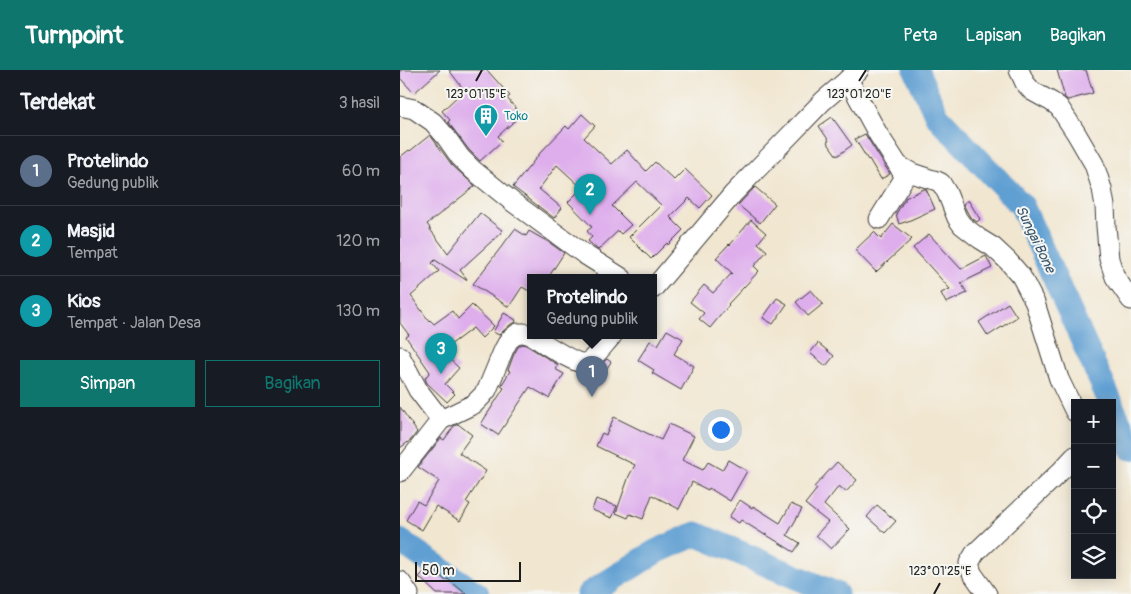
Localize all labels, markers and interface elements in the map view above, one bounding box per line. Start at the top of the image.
text: Turnpoint [25,21,123,50]
text: Peta [903,24,937,47]
text: Lapisan [965,24,1022,47]
text: Bagikan [1050,24,1106,47]
text: 123°01'15"E [446,87,506,102]
text: 123°01'20"E [827,87,891,102]
text: Terdekat [20,89,95,116]
text: 3 hasil [339,93,380,113]
building icon: Toko [473,103,499,137]
place label: Toko [504,109,529,124]
text: Protelindo [67,149,148,173]
text: 1 [33,161,39,181]
text: 60 m [342,161,380,181]
text: Gedung publik [67,173,159,193]
pin: 2 [574,174,606,215]
water label: Sungai Bone [1012,203,1060,277]
text: Masjid [67,219,115,243]
text: 2 [32,231,40,251]
text: 120 m [336,231,380,251]
text: Tempat [67,243,118,263]
popup [527,274,657,339]
text: Protelindo [546,285,627,309]
text: Kios [67,289,101,313]
text: 3 [32,301,40,321]
text: 130 m [336,301,380,321]
text: Gedung publik [546,309,638,329]
text: Tempat · Jalan Desa [67,313,201,333]
pin: 3 [425,333,457,374]
pin: 1 [576,356,608,397]
button: Simpan [20,360,195,407]
button: Bagikan [205,360,380,407]
map controls [1071,399,1116,579]
button: + [1071,399,1116,444]
your location [708,417,734,443]
button: − [1071,444,1116,489]
button: locate [1071,489,1116,534]
button: layers [1071,534,1116,579]
scale bar [415,559,521,582]
text: 50 m [422,562,455,579]
text: 123°01'25"E [909,564,971,579]

